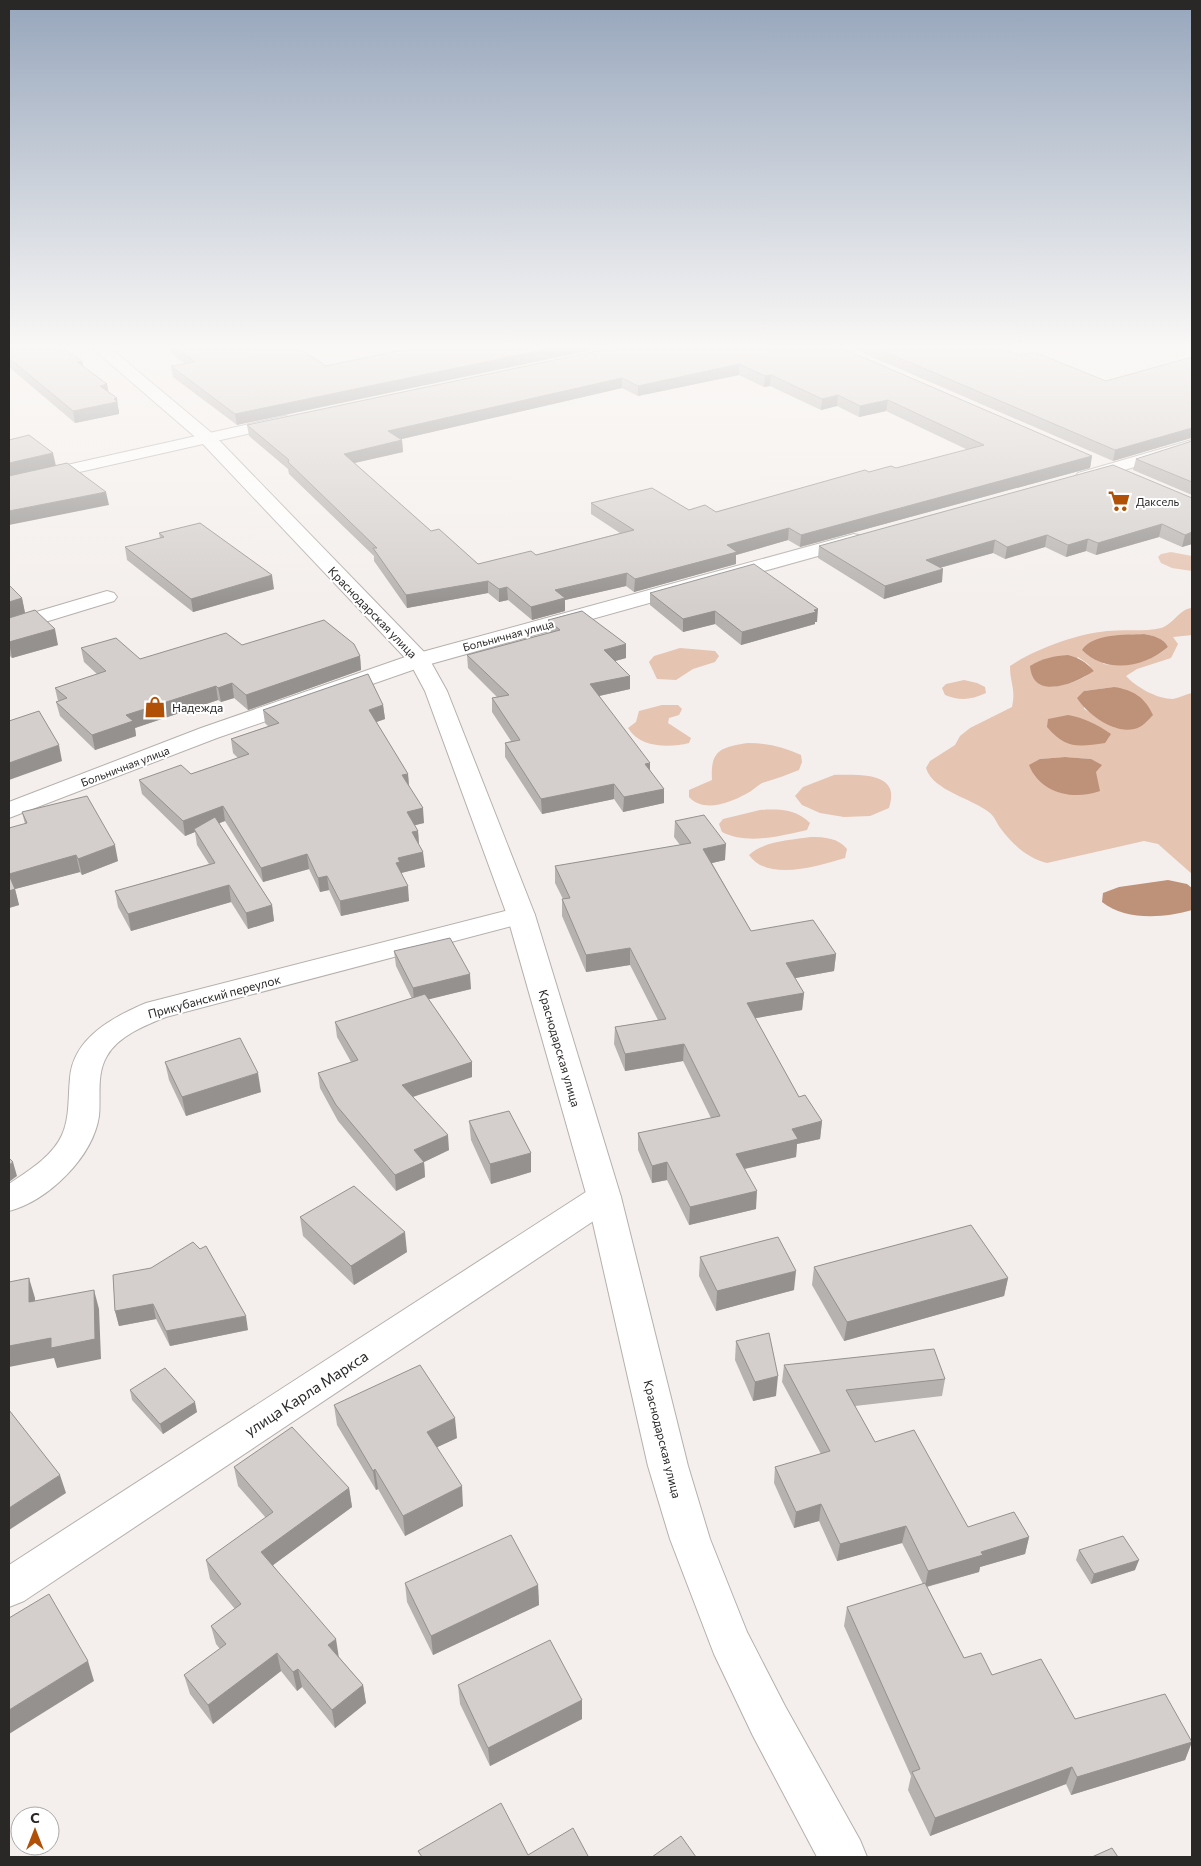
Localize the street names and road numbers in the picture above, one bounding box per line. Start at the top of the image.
street label: Краснодарская улица [326,563,420,661]
street label: Больничная улица [461,617,555,653]
street label: Больничная улица [79,743,171,789]
street label: Прикубанский переулок [146,971,282,1020]
street label: Краснодарская улица [537,988,583,1108]
street label: улица Карла Маркса [241,1346,371,1440]
street label: Краснодарская улица [642,1378,684,1500]

